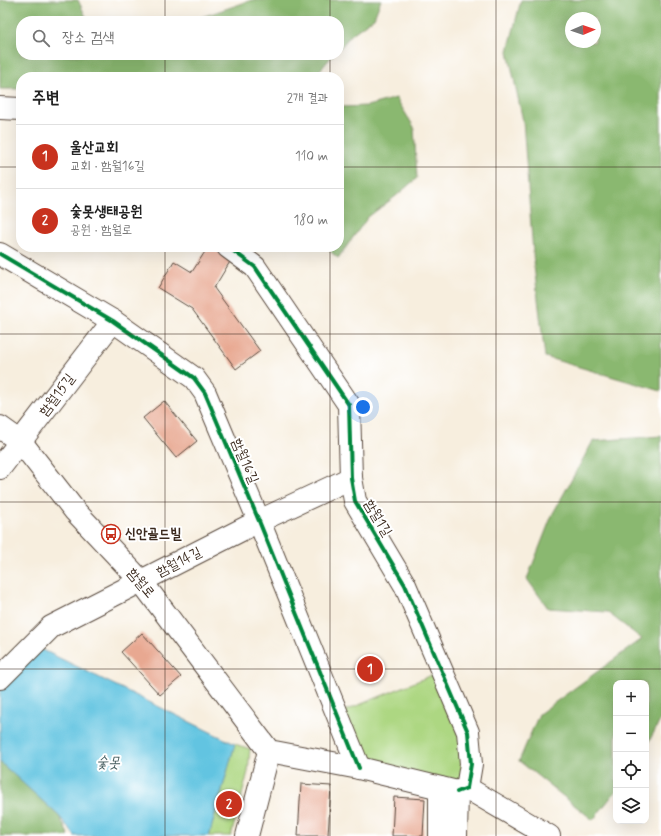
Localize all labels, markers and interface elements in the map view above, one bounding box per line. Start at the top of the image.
north arrow [565,12,601,48]
search box [16,16,344,60]
icon: search [30,27,52,49]
text: 장소 검색 [62,28,114,48]
text: 주변 [32,87,59,109]
text: 2개 결과 [287,90,328,107]
text: 울산교회 [70,138,118,158]
text: 1 [42,148,48,165]
text: 110 m [295,148,328,165]
text: 교회 · 함월16길 [70,158,145,175]
text: 숯못생태공원 [70,202,142,222]
text: 2 [42,212,48,229]
text: 180 m [293,212,328,229]
text: 공원 · 함월로 [70,222,132,239]
street label: 함월15길 [35,370,79,420]
your location [353,397,373,417]
street label: 함월16길 [227,436,263,487]
street label: 함월1길 [360,496,396,540]
bus stop icon: 신안골드빌 [100,523,122,545]
place label: 신안골드빌 [125,525,182,543]
street label: 함월14길 [153,543,205,581]
street label: 함월로 [123,564,159,602]
pin: 1 [357,654,383,684]
map controls [613,680,649,824]
button: + [613,680,649,716]
button: − [613,716,649,752]
button: locate [613,752,649,788]
water label: 숯못 [96,753,121,773]
button: layers [613,788,649,824]
pin: 2 [216,789,242,819]

